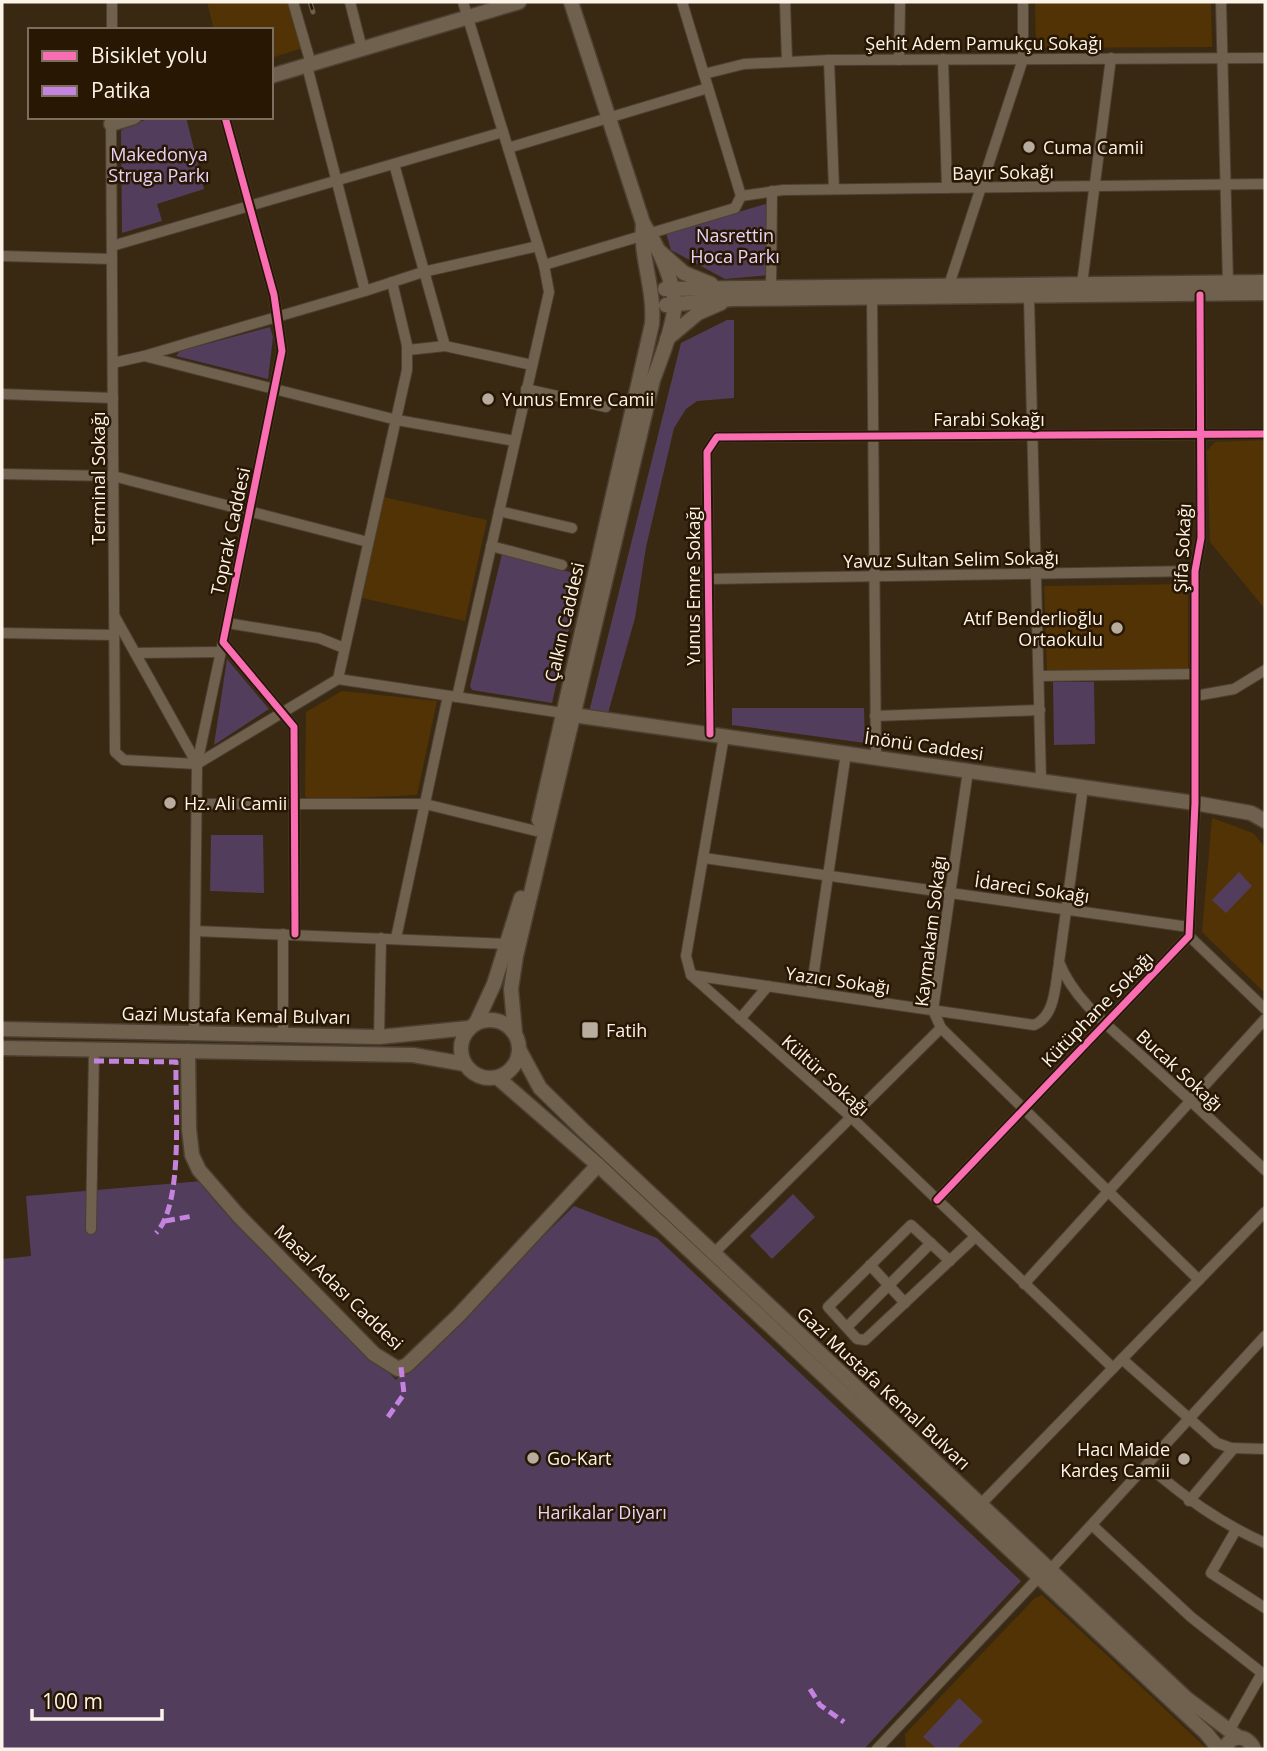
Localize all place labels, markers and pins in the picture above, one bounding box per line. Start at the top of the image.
place label: Cuma Camii [1043,135,1144,159]
marker: Cuma Camii [1021,139,1037,155]
place label: Yunus Emre Camii [502,387,654,411]
marker: Yunus Emre Camii [480,391,496,407]
place label: Atıf Benderlioğlu Ortaokulu [963,606,1103,651]
marker: Atıf Benderlioğlu Ortaokulu [1109,620,1125,636]
place label: Hz. Ali Camii [184,791,287,815]
marker: Hz. Ali Camii [162,795,178,811]
place label: Fatih [606,1018,647,1042]
marker: Fatih [580,1020,600,1040]
place label: Hacı Maide Kardeş Camii [1060,1437,1170,1482]
place label: Go-Kart [547,1446,612,1470]
marker: Go-Kart [525,1450,541,1466]
marker: Hacı Maide Kardeş Camii [1176,1451,1192,1467]

